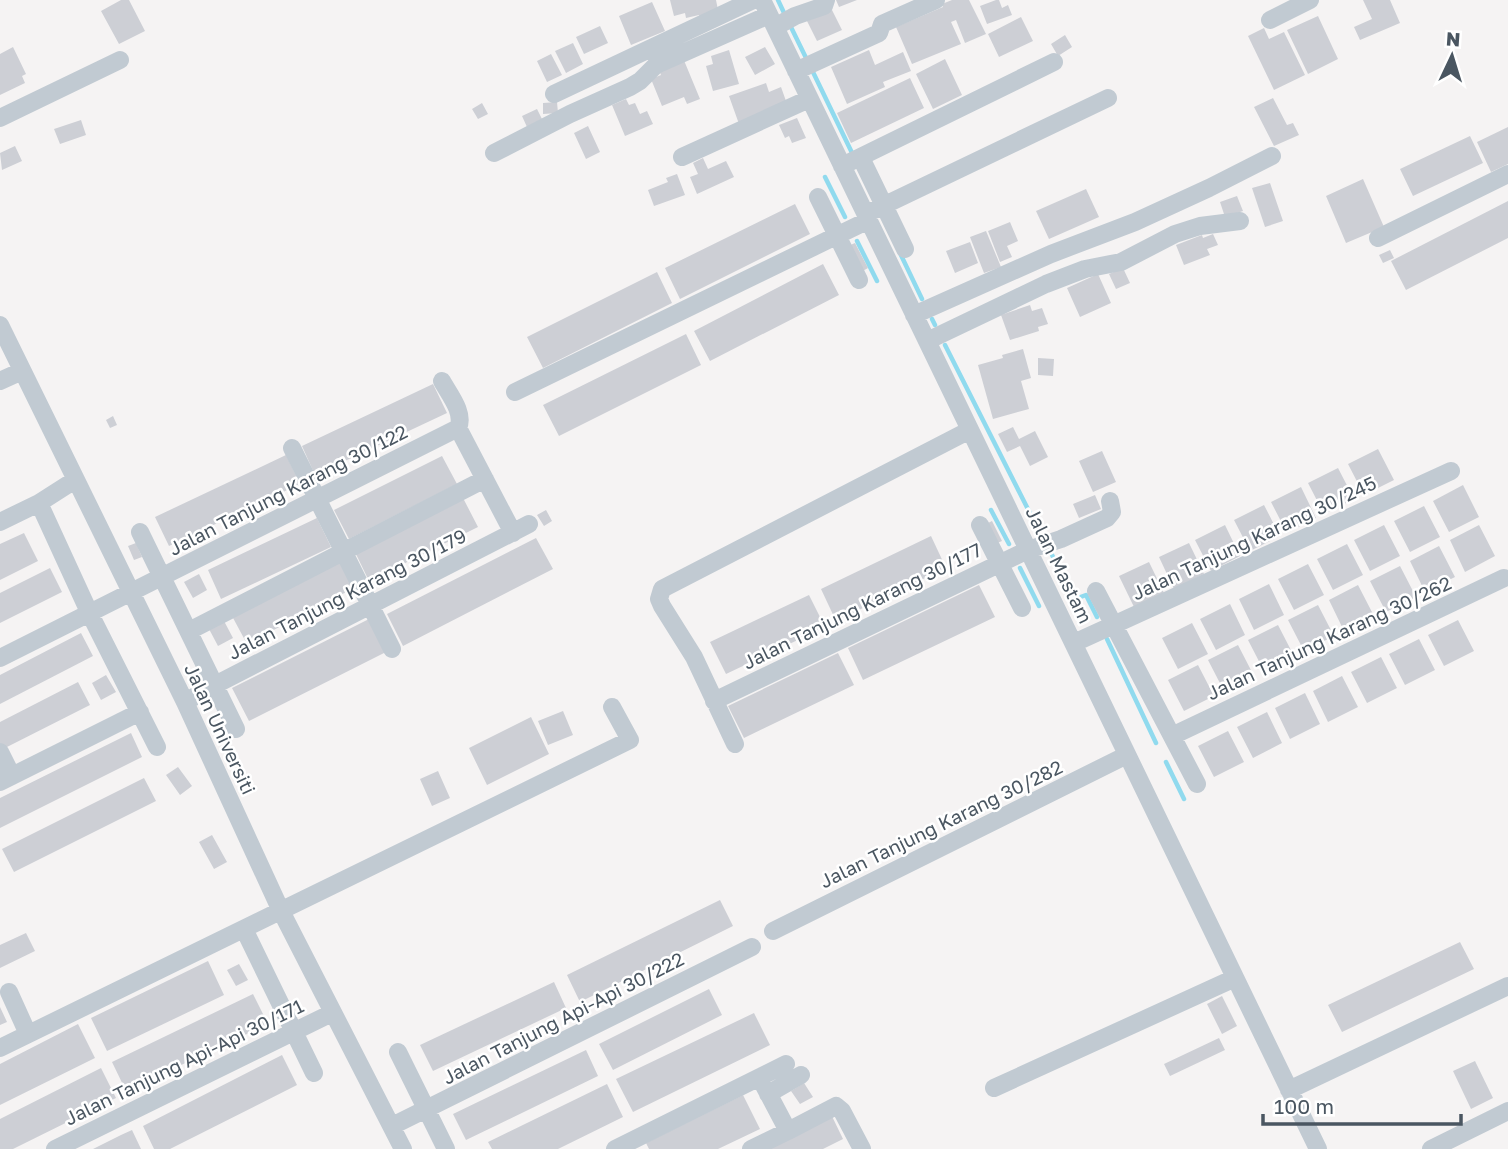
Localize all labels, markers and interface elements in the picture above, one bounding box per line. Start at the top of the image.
north arrow [1417,21,1487,91]
text: N [1445,27,1461,51]
street label: Jalan Tanjung Karang 30/122 [165,419,411,560]
street label: Jalan Tanjung Karang 30/245 [1128,471,1380,604]
street label: Jalan Mastam [1021,503,1098,627]
street label: Jalan Tanjung Karang 30/179 [224,523,470,664]
street label: Jalan Tanjung Karang 30/177 [739,538,985,673]
street label: Jalan Tanjung Karang 30/262 [1203,571,1455,704]
street label: Jalan Universiti [180,660,261,798]
street label: Jalan Tanjung Karang 30/282 [816,755,1066,892]
street label: Jalan Tanjung Api-Api 30/222 [438,947,687,1089]
street label: Jalan Tanjung Api-Api 30/171 [60,994,307,1130]
scale bar [1263,1082,1461,1126]
text: 100 m [1274,1093,1334,1119]

